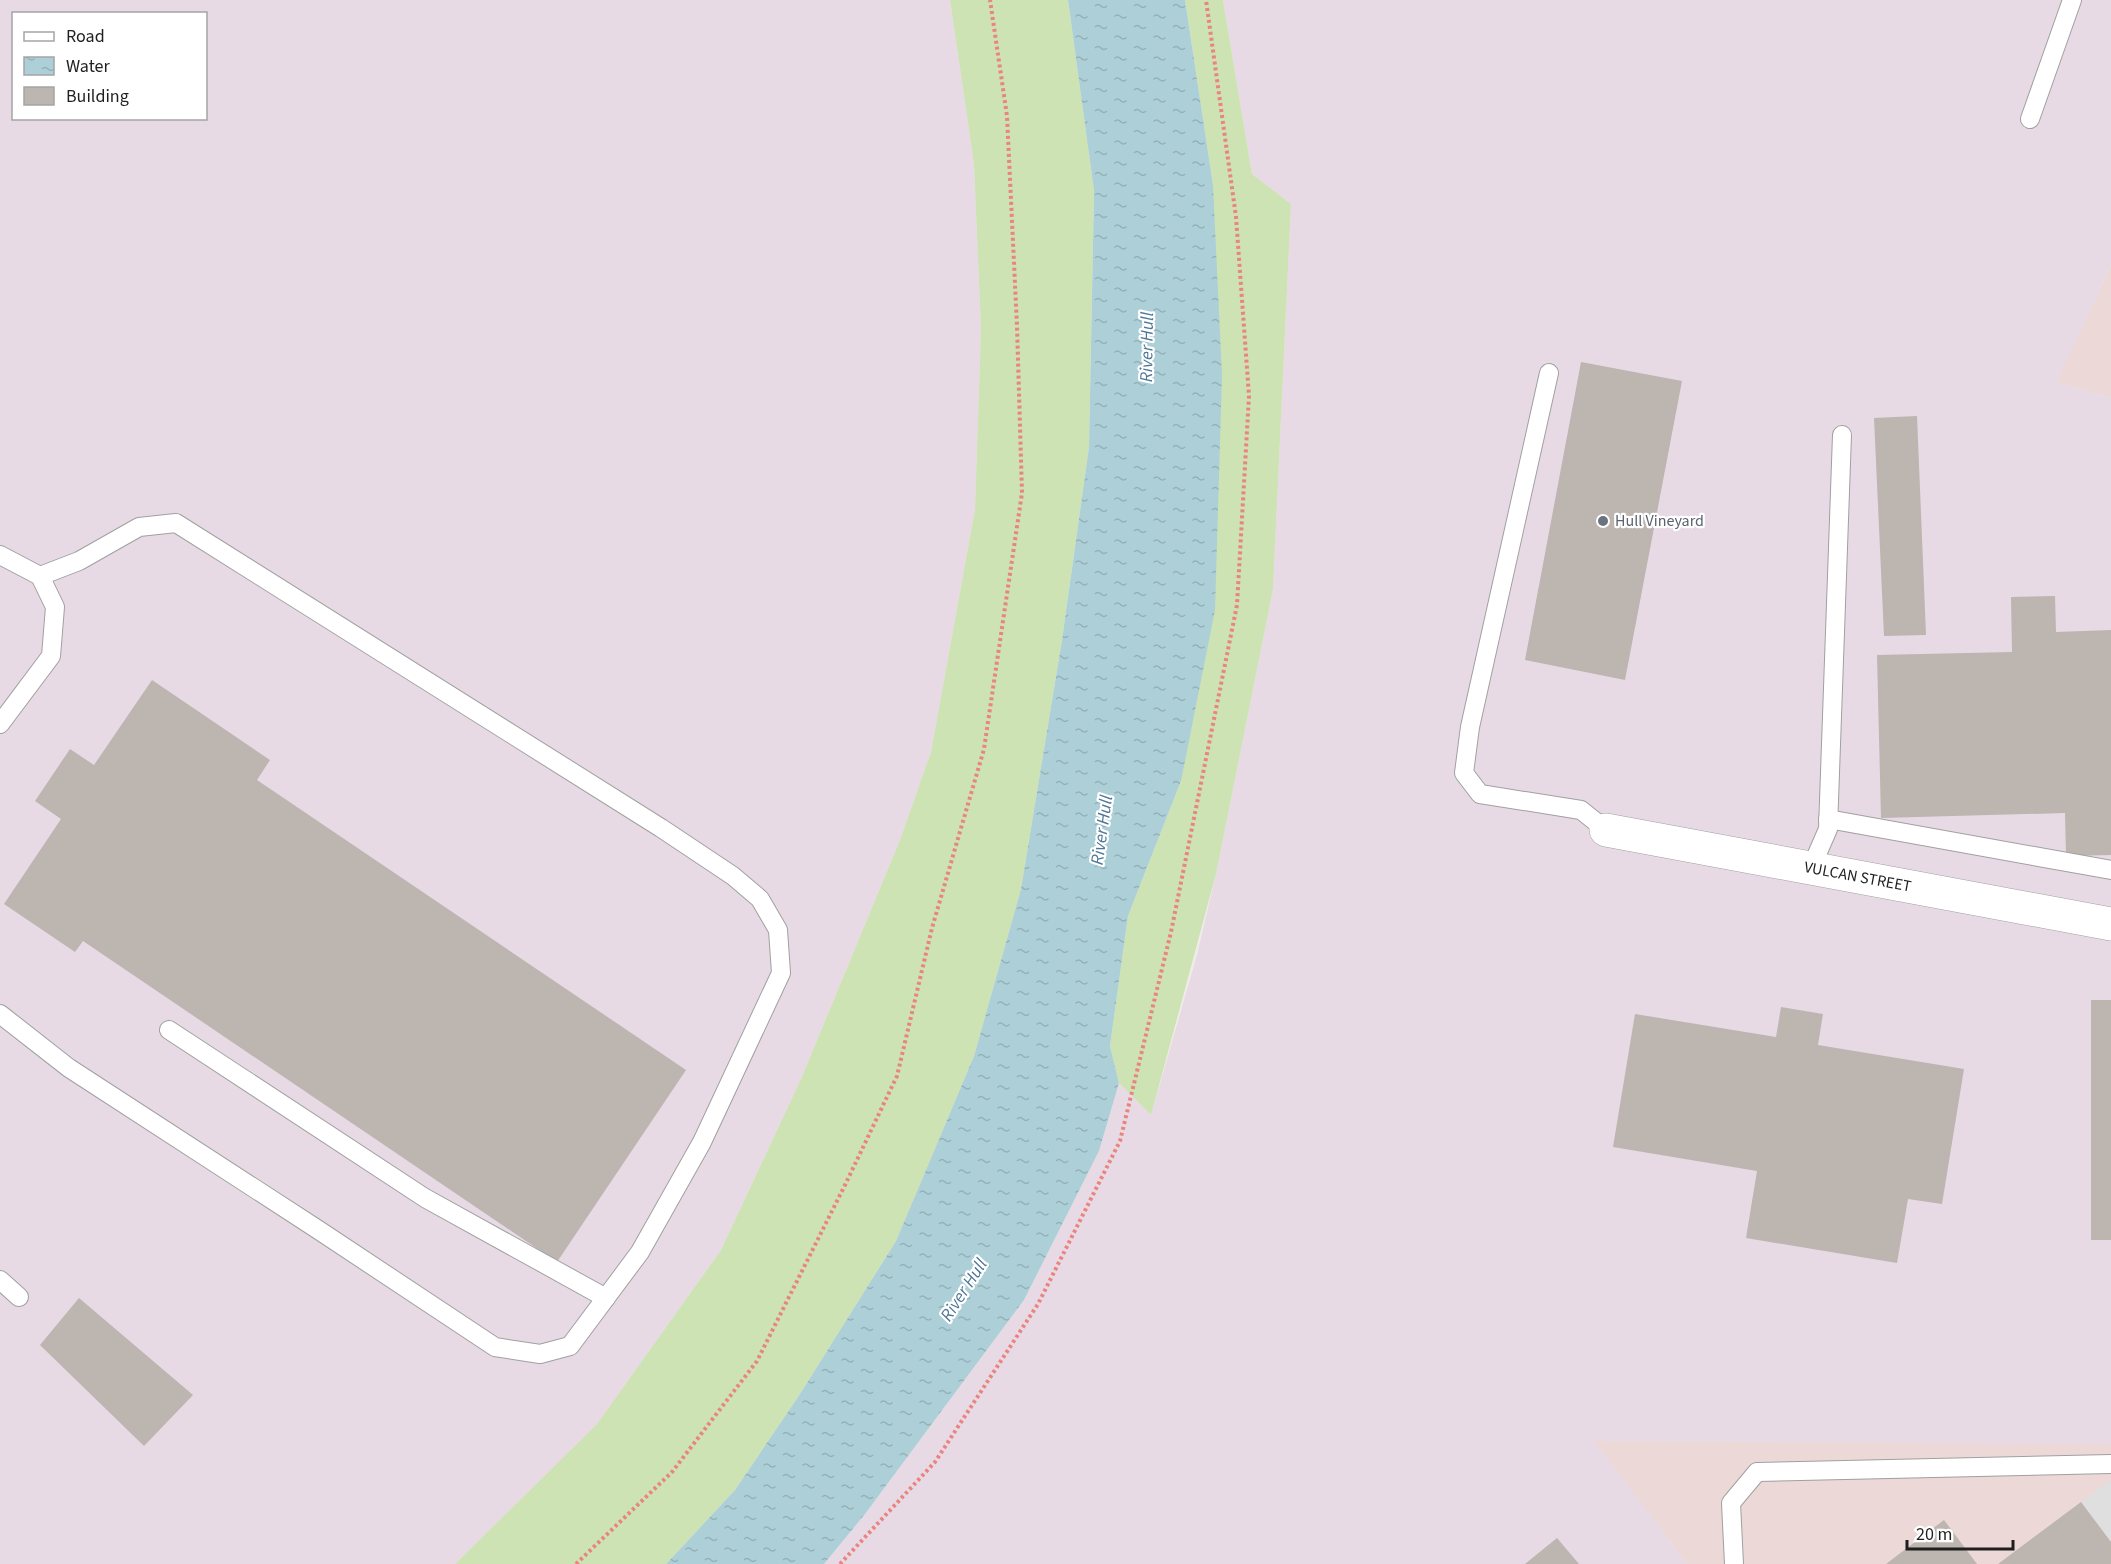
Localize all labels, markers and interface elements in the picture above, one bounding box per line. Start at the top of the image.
legend [12,12,207,120]
text: Road [66,24,105,49]
text: Water [66,54,110,79]
text: Building [66,84,129,109]
water label: River Hull [1134,311,1160,382]
place label: Hull Vineyard [1615,510,1704,532]
marker: Hull Vineyard [1596,514,1610,528]
water label: River Hull [1085,793,1119,866]
street label: VULCAN STREET [1802,856,1913,898]
water label: River Hull [934,1253,994,1326]
scale bar [1907,1513,2014,1551]
text: 20 m [1916,1522,1952,1547]

